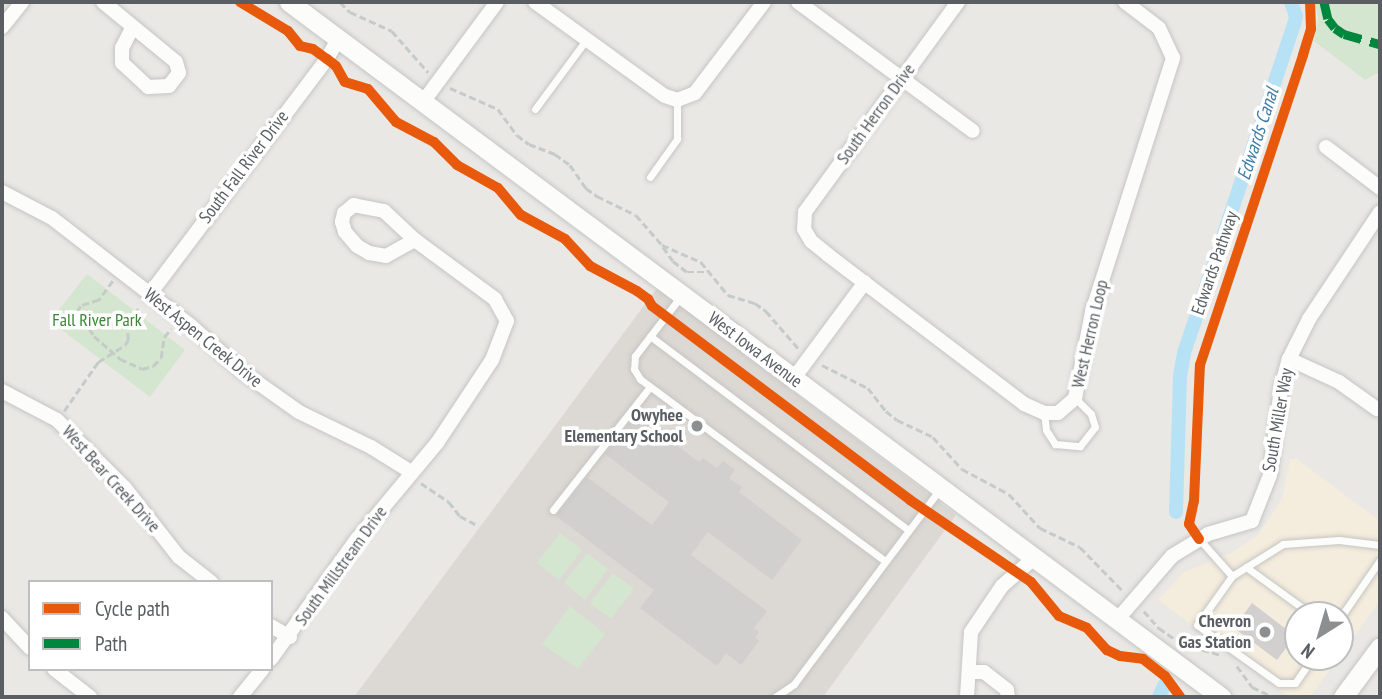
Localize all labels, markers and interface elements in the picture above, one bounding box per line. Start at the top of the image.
street label: South Herron Drive [832,59,920,169]
water label: Edwards Canal [1232,85,1284,183]
street label: South Fall River Drive [195,106,293,228]
street label: Edwards Pathway [1187,208,1243,318]
street label: West Herron Loop [1067,278,1113,390]
street label: West Aspen Creek Drive [139,284,267,392]
street label: West Iowa Avenue [703,307,807,393]
park label: Fall River Park [52,309,142,331]
street label: South Miller Way [1258,366,1298,474]
place label: Owyhee Elementary School [564,405,683,448]
marker: Owyhee Elementary School [689,418,705,434]
street label: West Bear Creek Drive [57,421,165,537]
street label: South Millstream Drive [290,502,392,630]
legend [28,580,273,671]
text: Cycle path [95,595,170,622]
north arrow [1284,601,1354,671]
place label: Chevron Gas Station [1179,611,1251,654]
marker: Chevron Gas Station [1257,624,1273,640]
text: Path [95,630,127,657]
text: N [1296,639,1319,664]

